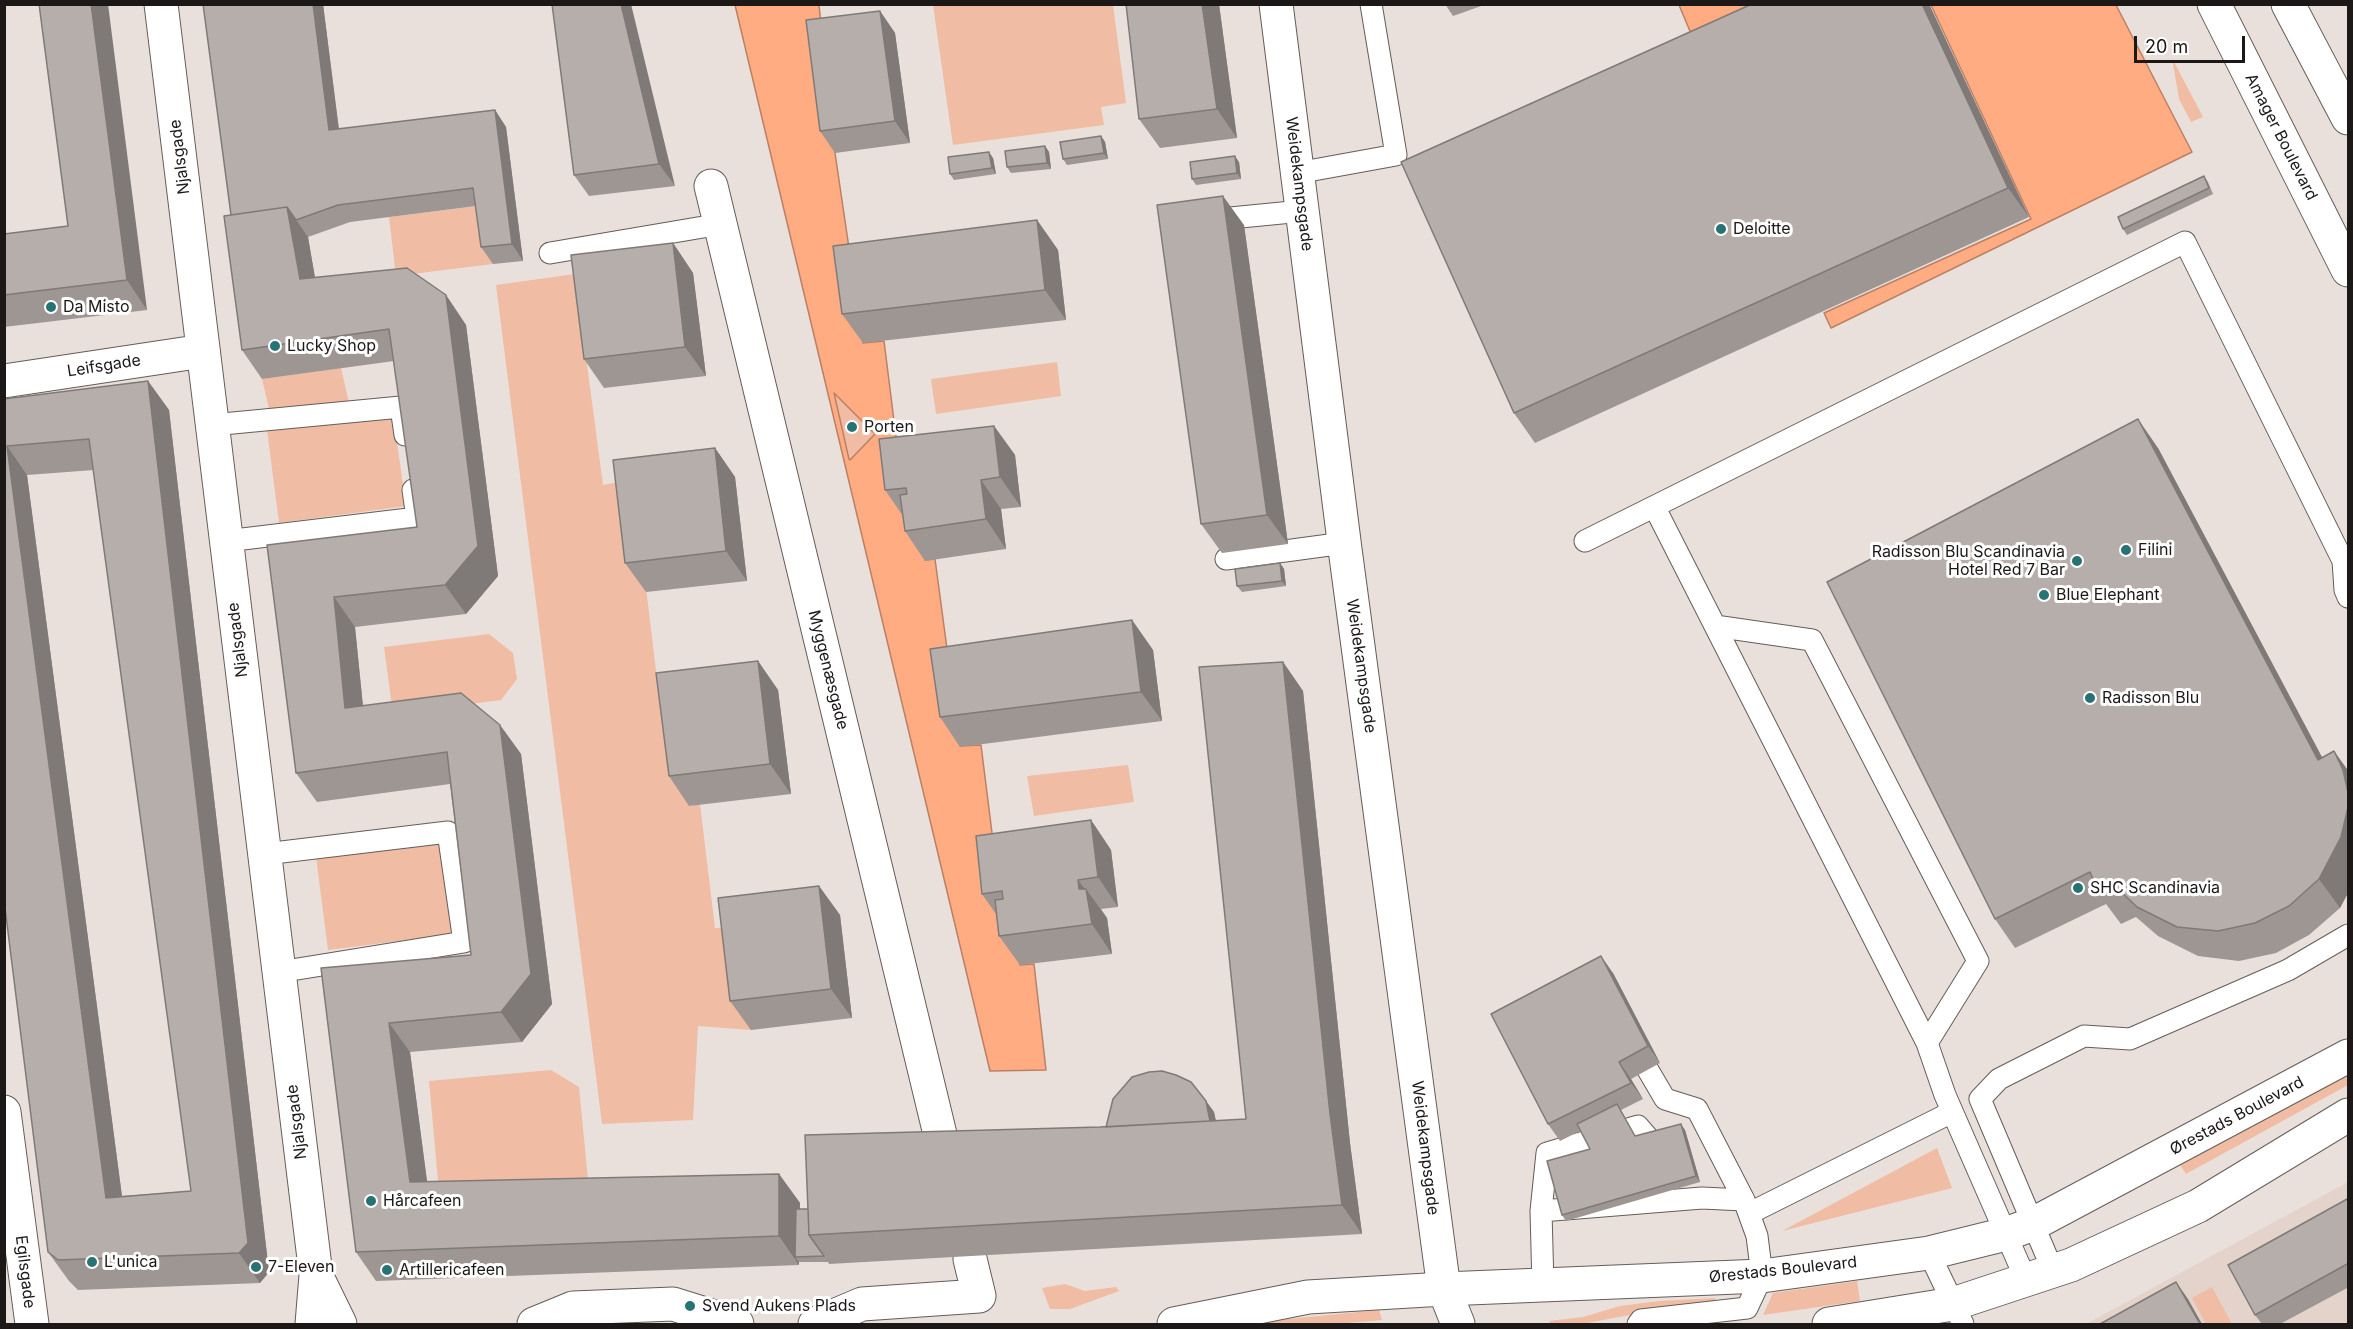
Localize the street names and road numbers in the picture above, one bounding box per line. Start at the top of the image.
street label: Amager Boulevard [2241,70,2321,204]
street label: Weidekampsgade [1281,116,1317,252]
street label: Njalsgade [166,119,194,195]
street label: Leifsgade [66,351,142,381]
street label: Weidekampsgade [1342,598,1380,734]
street label: Njalsgade [224,602,252,678]
street label: Myggenæsgade [804,608,852,732]
street label: Ørestads Boulevard [2167,1073,2307,1159]
street label: Weidekampsgade [1407,1080,1443,1216]
street label: Njalsgade [283,1084,311,1160]
street label: Egilsgade [11,1234,39,1310]
street label: Ørestads Boulevard [1708,1253,1858,1287]

